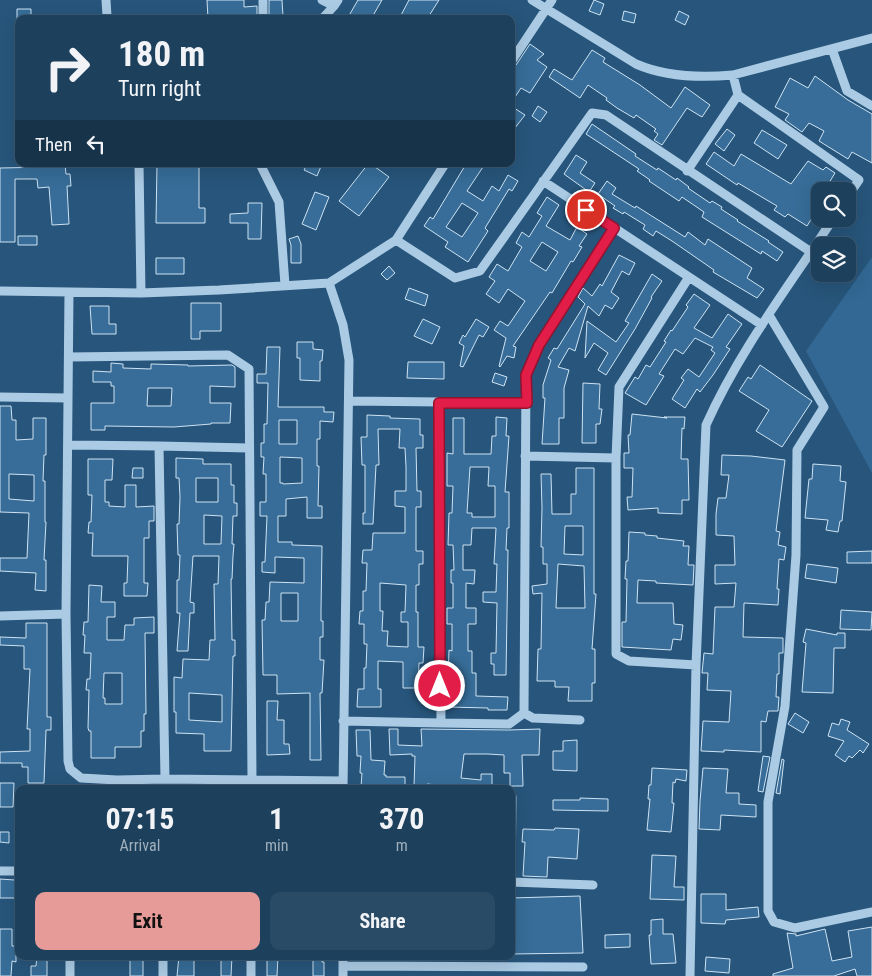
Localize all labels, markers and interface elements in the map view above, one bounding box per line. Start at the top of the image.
text: 180 m [118,34,205,75]
icon: right [35,35,100,100]
text: Turn right [118,76,201,101]
icon: left [82,130,110,158]
text: Then [35,133,72,156]
map controls [811,182,856,282]
button: search [811,182,856,227]
pin [565,189,607,231]
icon: arrive [572,196,600,224]
button: layers [811,237,856,282]
position arrow [413,659,465,711]
text: 07:15 [106,801,174,836]
text: 1 [269,801,284,836]
text: 370 [379,801,424,836]
text: Arrival [120,836,160,855]
text: min [265,836,288,855]
text: m [396,836,408,855]
button: Exit [35,892,260,950]
button: Share [270,892,495,950]

